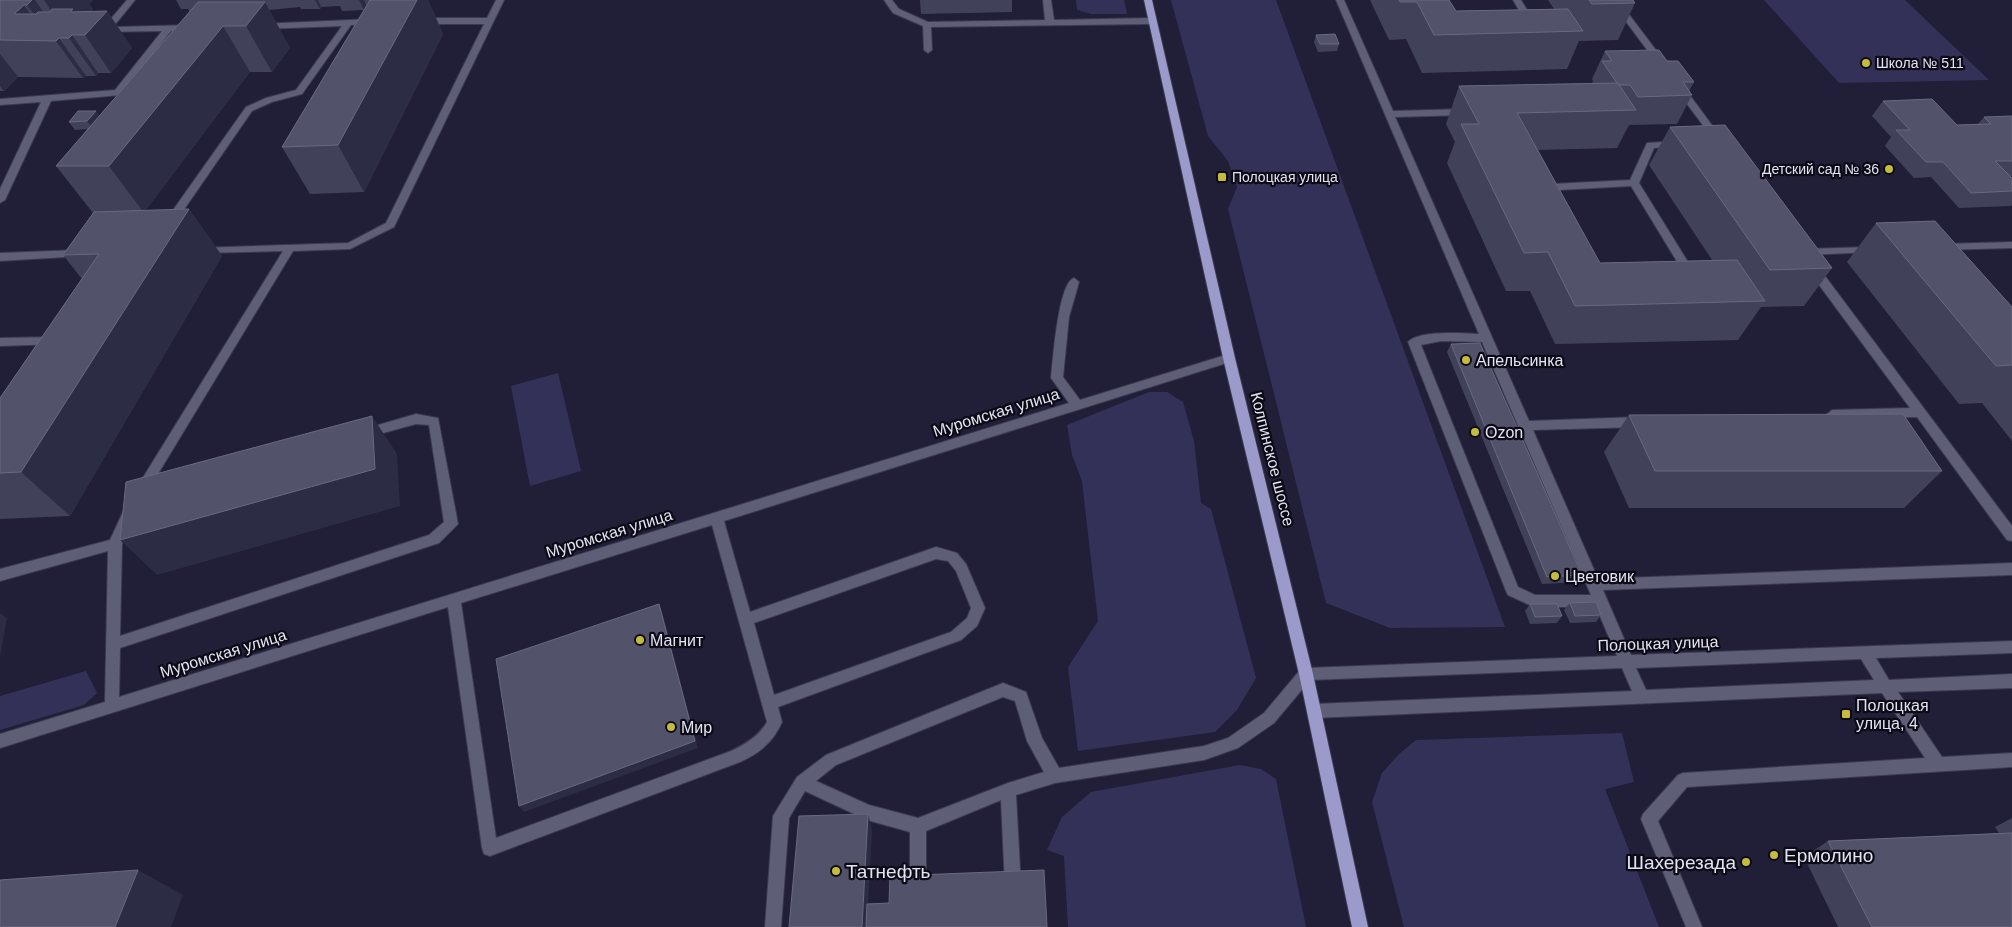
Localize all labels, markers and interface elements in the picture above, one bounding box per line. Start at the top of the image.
place label: Школа № 511 [1876,55,1964,71]
marker: Школа № 511 [1860,57,1872,69]
place label: Детский сад № 36 [1762,161,1879,177]
marker: Детский сад № 36 [1883,163,1895,175]
place label: Полоцкая улица [1232,169,1338,185]
marker: Полоцкая улица [1216,171,1228,183]
place label: Апельсинка [1476,352,1564,369]
marker: Апельсинка [1460,354,1472,366]
street label: Муромская улица [931,385,1062,440]
street label: Колпинское шоссе [1248,390,1297,528]
place label: Ozon [1485,424,1523,441]
marker: Ozon [1469,426,1481,438]
street label: Муромская улица [544,506,675,561]
place label: Цветовик [1565,568,1635,585]
marker: Цветовик [1549,570,1561,582]
street label: Муромская улица [158,626,289,681]
place label: Магнит [650,632,704,649]
street label: Полоцкая улица [1597,633,1719,654]
marker: Магнит [634,634,646,646]
place label: Полоцкая улица, 4 [1856,697,1929,732]
marker: Полоцкая улица, 4 [1840,708,1852,720]
place label: Мир [681,719,712,736]
marker: Мир [665,721,677,733]
place label: Ермолино [1784,845,1873,866]
marker: Ермолино [1768,849,1780,861]
place label: Шахерезада [1627,852,1736,873]
marker: Шахерезада [1740,856,1752,868]
place label: Татнефть [846,861,931,882]
marker: Татнефть [830,865,842,877]

